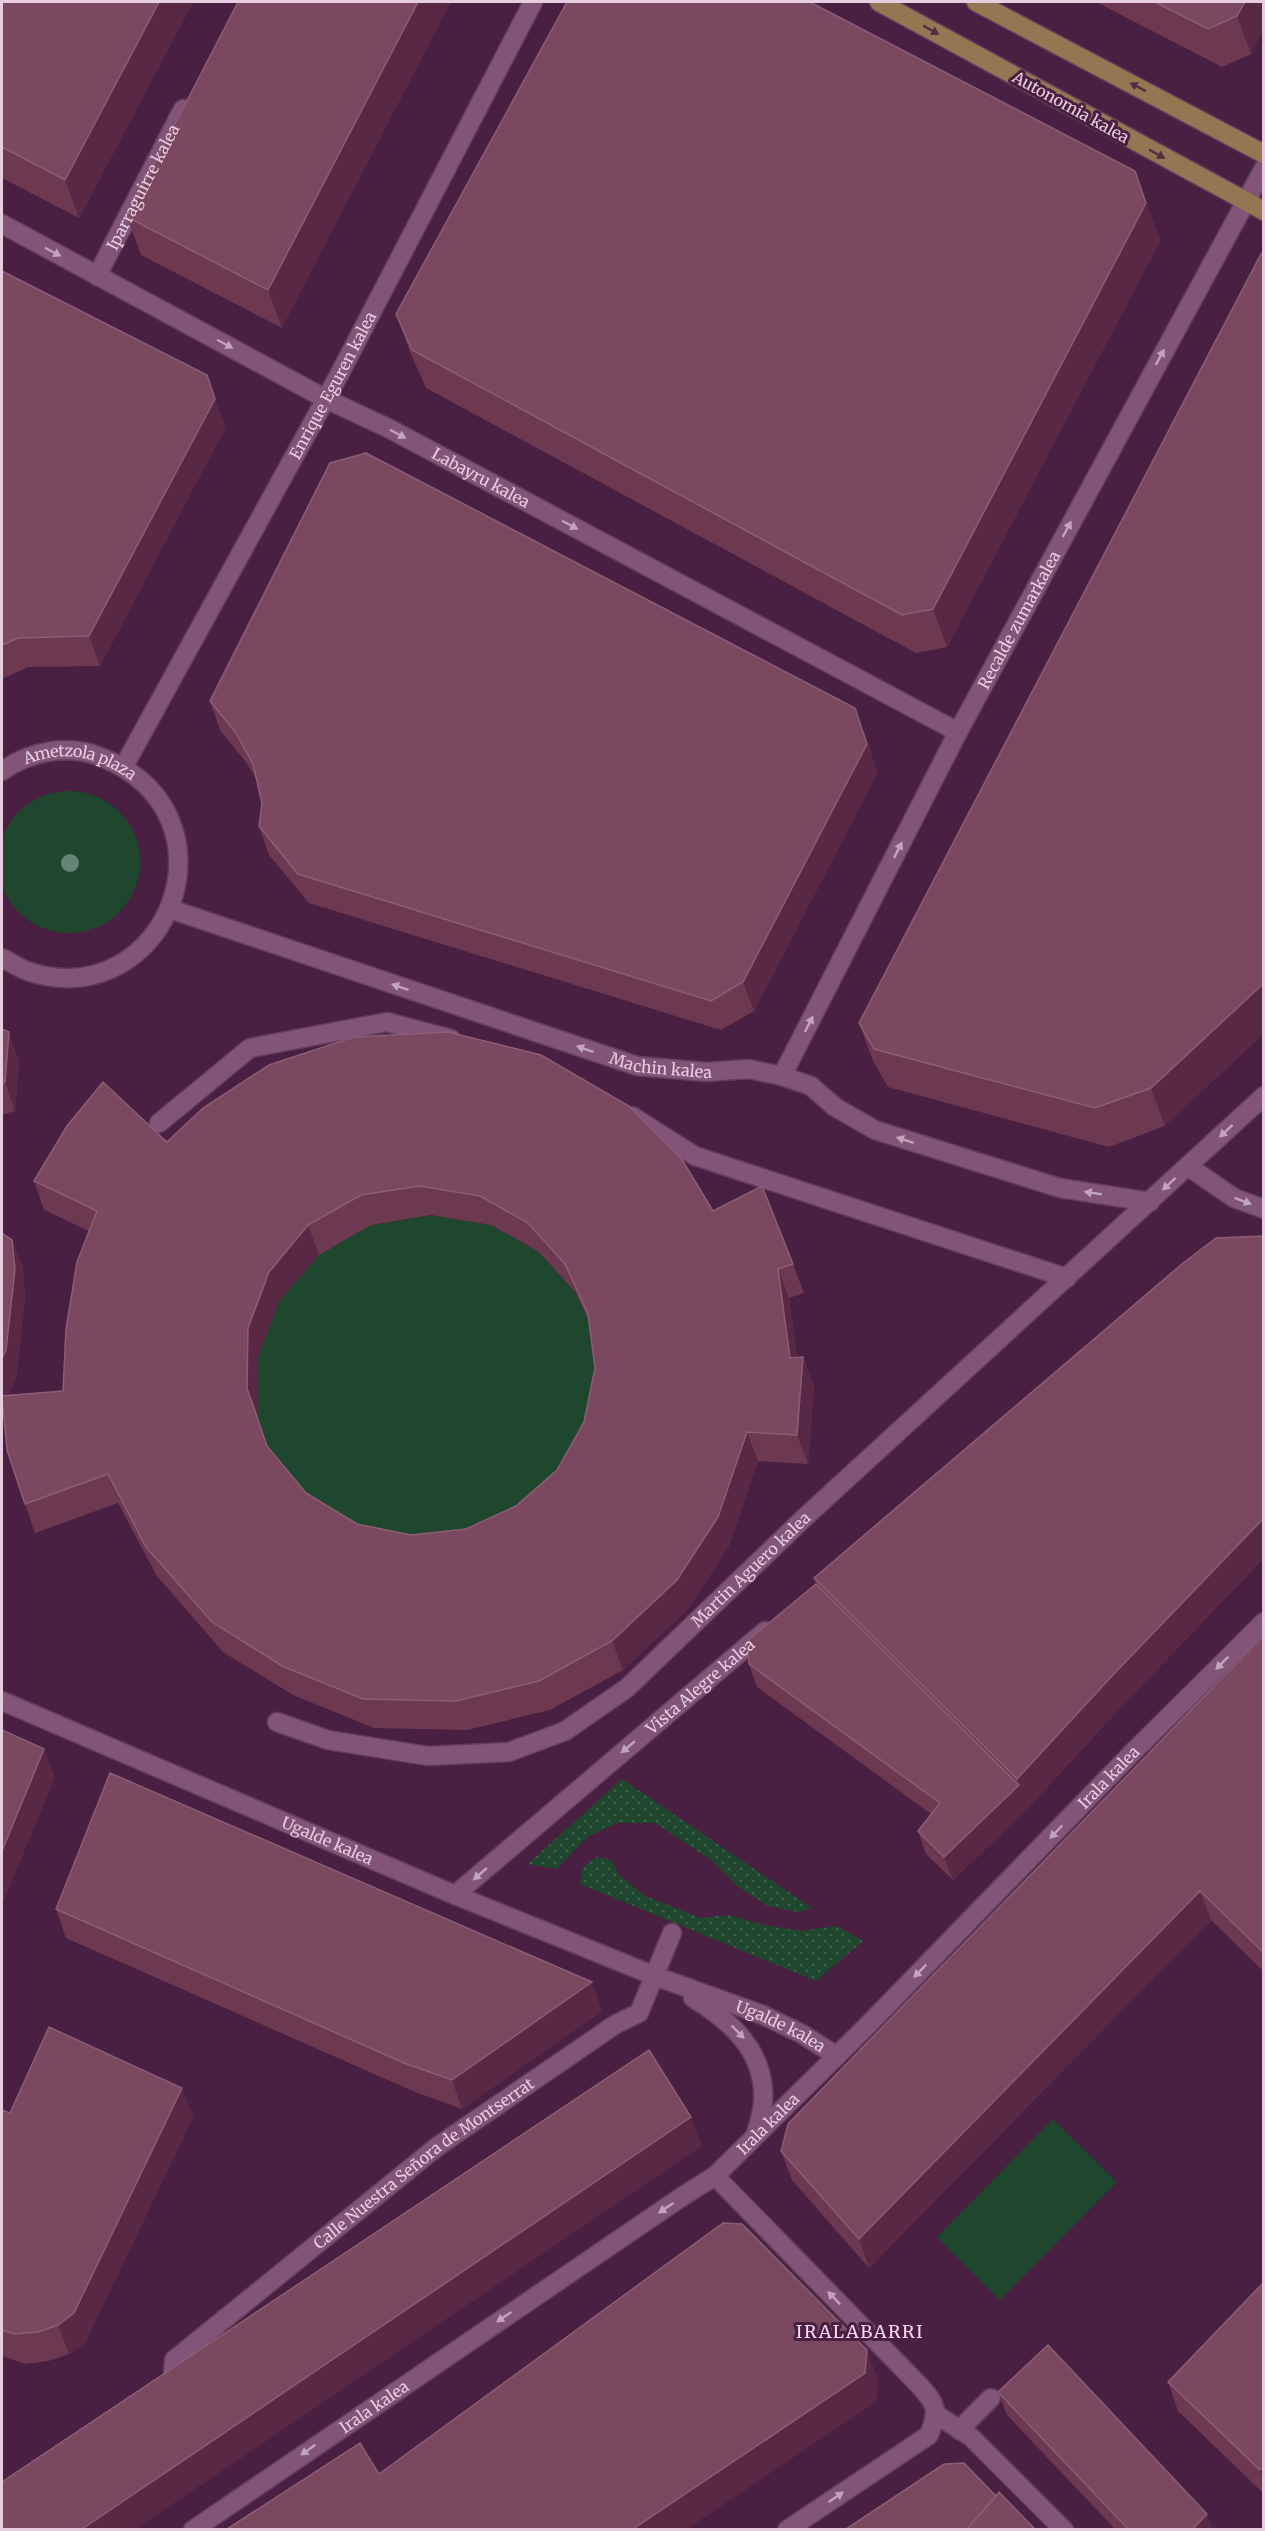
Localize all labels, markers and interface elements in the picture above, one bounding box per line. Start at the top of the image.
one-way arrow [922,25,939,35]
street label: Autonomia kalea [1008,66,1133,147]
one-way arrow [1129,82,1146,92]
street label: Iparraguirre kalea [102,120,184,253]
one-way arrow [1149,149,1166,159]
one-way arrow [45,247,62,257]
street label: Enrique Eguren kalea [285,308,380,463]
one-way arrow [217,339,234,349]
one-way arrow [1155,349,1165,366]
one-way arrow [389,429,406,439]
street label: Labayru kalea [429,443,534,512]
one-way arrow [561,520,579,530]
one-way arrow [1062,520,1072,537]
street label: Recalde zumarkalea [973,547,1065,692]
street label: Ametzola plaza [19,740,141,784]
one-way arrow [893,841,903,858]
one-way arrow [391,981,409,991]
one-way arrow [805,1015,814,1032]
one-way arrow [576,1043,594,1053]
street label: Machin kalea [607,1048,713,1082]
one-way arrow [1219,1124,1234,1137]
one-way arrow [896,1135,914,1144]
one-way arrow [1163,1177,1177,1191]
one-way arrow [1083,1188,1102,1197]
one-way arrow [1234,1196,1252,1206]
street label: Martin Aguero kalea [687,1507,815,1631]
street label: Vista Alegre kalea [641,1634,759,1739]
one-way arrow [1216,1655,1230,1669]
one-way arrow [620,1741,636,1754]
street label: Irala kalea [1074,1741,1144,1813]
street label: Ugalde kalea [279,1812,377,1869]
one-way arrow [1049,1824,1063,1838]
one-way arrow [473,1867,488,1880]
one-way arrow [913,1964,927,1979]
street label: Ugalde kalea [733,1996,830,2056]
one-way arrow [730,2025,744,2039]
street label: Calle Nuestra Señora de Montserrat [309,2073,538,2253]
street label: Irala kalea [733,2089,803,2159]
one-way arrow [658,2202,674,2213]
one-way arrow [828,2291,842,2305]
one-way arrow [497,2311,513,2323]
district label: IRALABARRI [796,2320,924,2343]
street label: Irala kalea [335,2376,413,2437]
one-way arrow [300,2444,316,2455]
one-way arrow [827,2491,843,2503]

